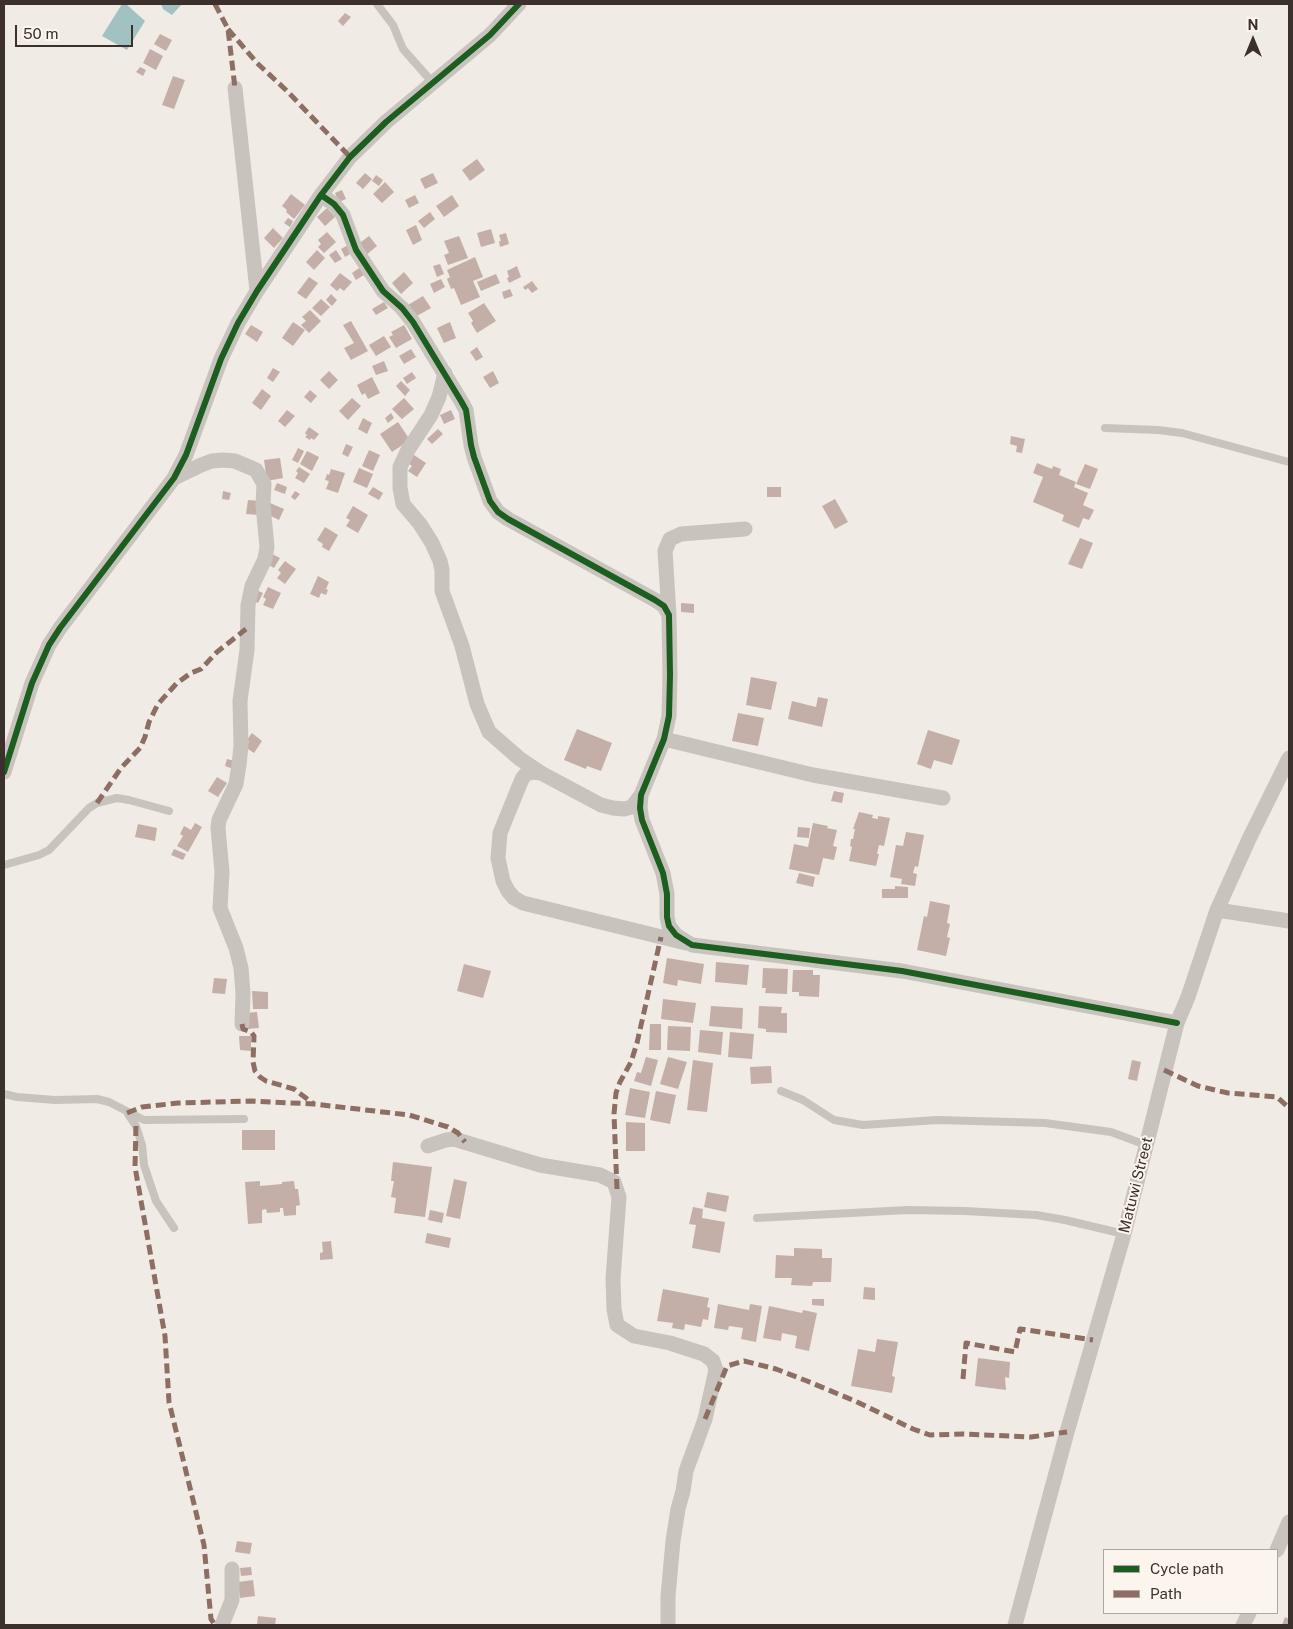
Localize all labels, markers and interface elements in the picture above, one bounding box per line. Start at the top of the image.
scale bar [18,15,135,47]
north arrow [1228,15,1278,65]
text: N [1248,17,1258,33]
text: 50 m [23,25,58,42]
street label: Matuwi Street [1115,1135,1157,1235]
legend [1103,1549,1278,1614]
text: Cycle path [1150,1560,1224,1577]
text: Path [1150,1585,1182,1602]

